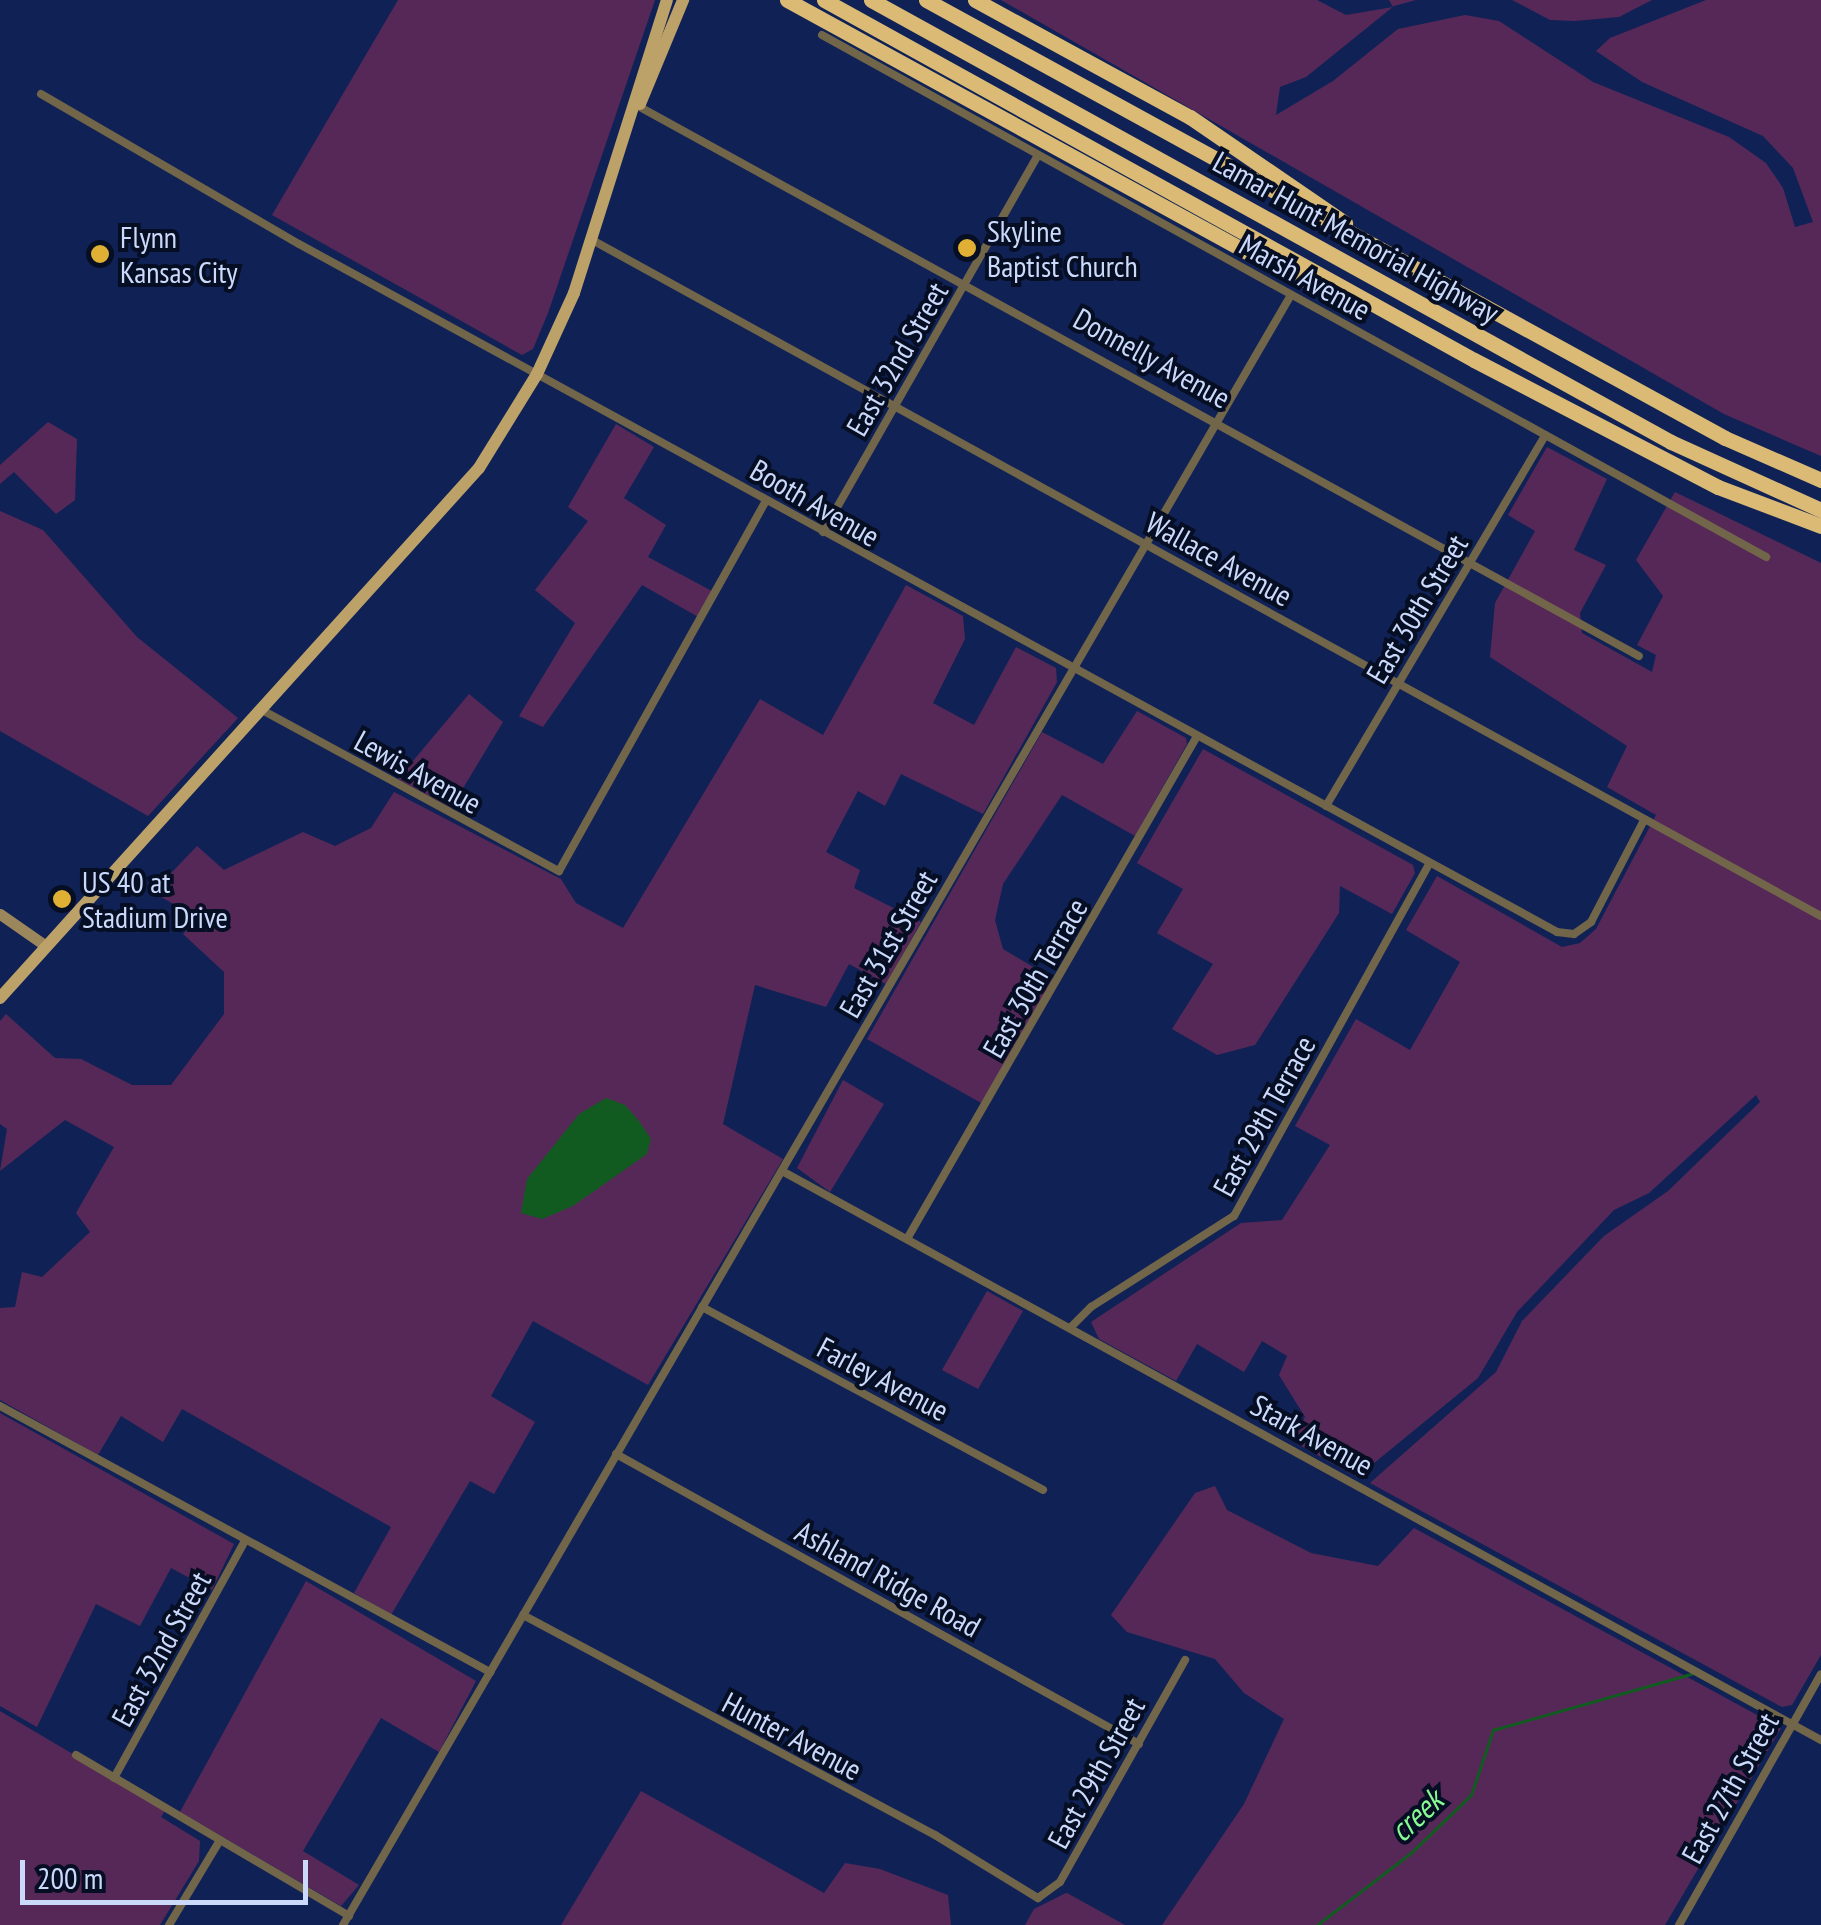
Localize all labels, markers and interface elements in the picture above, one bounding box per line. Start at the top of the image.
street label: Lamar Hunt Memorial Highway [1207,143,1505,331]
place label: Skyline Baptist Church [987,213,1138,284]
place label: Flynn Kansas City [120,219,238,290]
street label: Marsh Avenue [1233,226,1377,328]
marker: Skyline Baptist Church [956,237,978,259]
marker: Flynn Kansas City [89,243,111,265]
street label: East 32nd Street [839,276,955,442]
street label: Donnelly Avenue [1067,300,1237,416]
street label: Booth Avenue [744,451,886,555]
street label: Wallace Avenue [1139,504,1299,614]
street label: East 30th Street [1359,528,1475,690]
street label: Lewis Avenue [348,722,488,822]
place label: US 40 at Stadium Drive [82,864,228,934]
street label: East 31st Street [832,864,944,1024]
marker: US 40 at Stadium Drive [51,888,73,910]
street label: East 30th Terrace [975,892,1095,1064]
street label: East 29th Terrace [1205,1029,1323,1203]
street label: Farley Avenue [811,1329,955,1429]
street label: Stark Avenue [1244,1386,1380,1484]
street label: Ashland Ridge Road [789,1513,987,1645]
street label: East 32nd Street [104,1565,218,1733]
street label: Hunter Avenue [716,1684,868,1788]
street label: East 29th Street [1040,1691,1152,1855]
street label: East 27th Street [1674,1707,1786,1869]
water label: creek [1381,1781,1451,1849]
scale bar [25,1840,312,1902]
text: 200 m [37,1858,103,1897]

